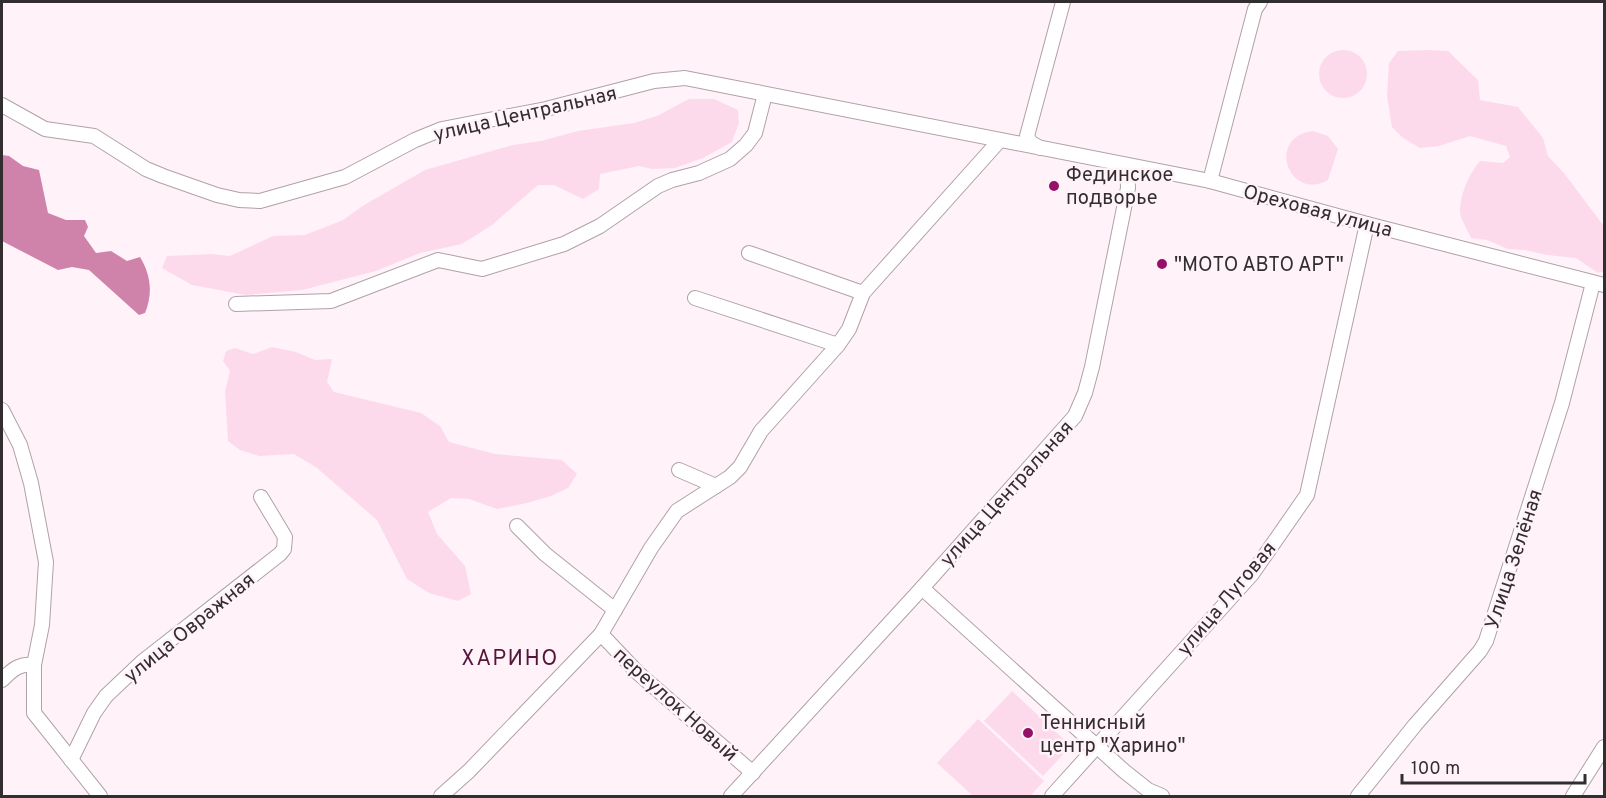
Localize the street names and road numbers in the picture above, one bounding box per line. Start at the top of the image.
street label: улица Центральная [431,81,620,149]
street label: Ореховая улица [1240,180,1395,244]
street label: улица Центральная [935,416,1080,573]
street label: Улица Зелёная [1480,486,1550,633]
street label: улица Луговая [1172,537,1283,662]
street label: улица Овражная [119,568,261,689]
street label: переулок Новый [607,643,742,768]

